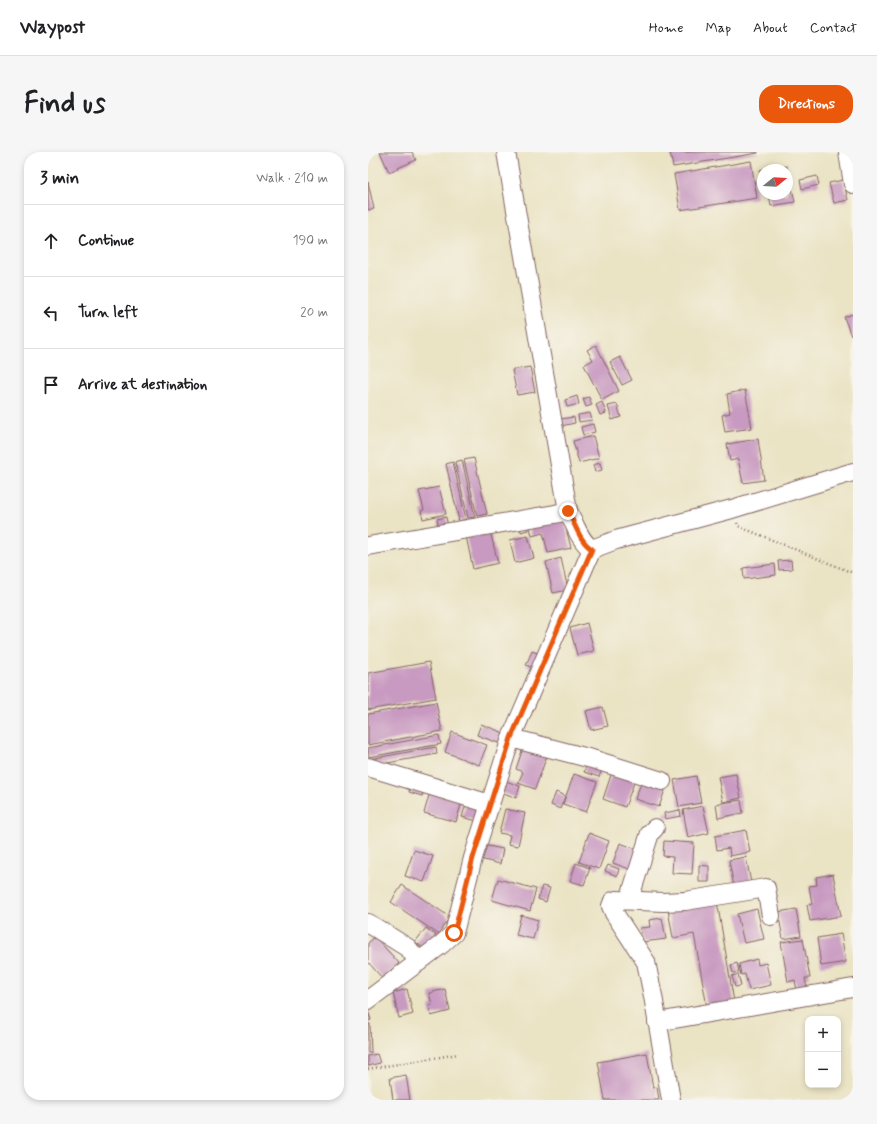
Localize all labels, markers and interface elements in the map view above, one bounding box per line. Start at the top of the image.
text: Waypost [20,15,85,40]
text: Home [649,19,683,37]
text: Map [705,19,731,37]
text: About [753,19,788,37]
text: Contact [810,19,857,37]
button: Directions [759,85,853,123]
text: Find us [24,86,105,123]
north arrow [757,164,793,200]
text: 3 min [40,167,79,189]
text: Walk · 210 m [256,170,328,187]
icon: ahead [40,230,62,252]
text: Continue [78,231,134,251]
text: 190 m [293,232,328,249]
icon: left [40,302,62,324]
text: Turn left [78,303,138,323]
text: 20 m [300,304,328,321]
icon: arrive [40,374,62,396]
text: Arrive at destination [78,375,207,395]
route end [559,502,577,520]
route start [445,924,463,942]
map controls [805,1016,841,1088]
button: + [805,1016,841,1052]
button: − [805,1052,841,1088]

